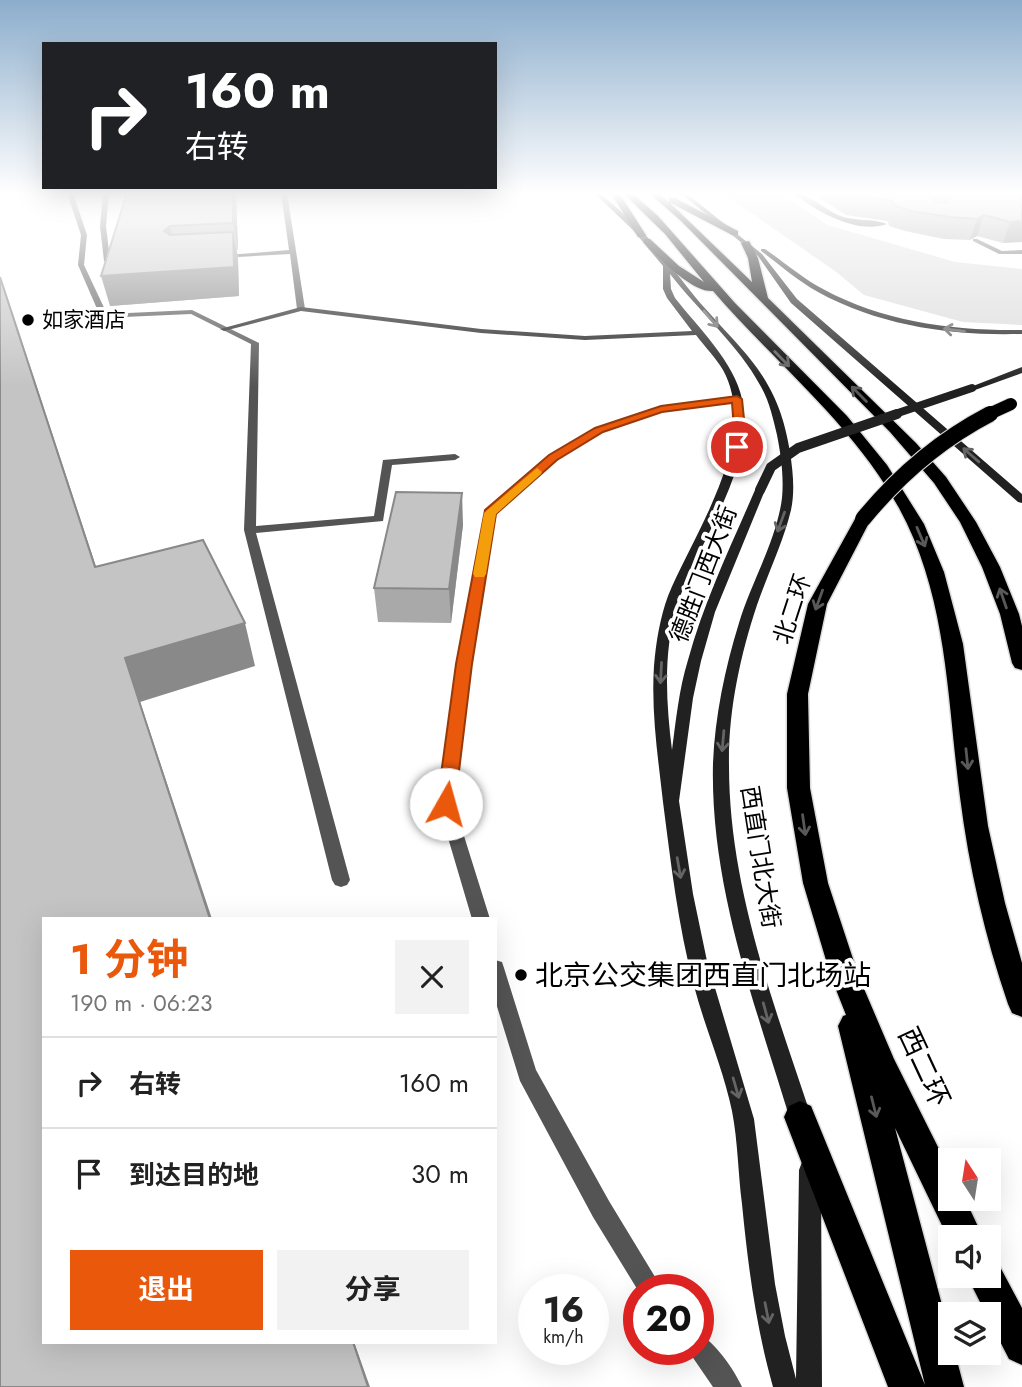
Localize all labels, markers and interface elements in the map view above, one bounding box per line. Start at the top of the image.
text: 160 m [185,56,330,126]
icon: right [70,70,161,161]
text: 右转 [185,124,249,170]
place label: 如家酒店 [42,305,126,335]
one-way arrow [703,310,719,328]
marker: 如家酒店 [20,312,36,328]
one-way arrow [943,323,966,336]
one-way arrow [774,350,791,367]
one-way arrow [851,386,868,403]
pin [707,417,767,477]
icon: arrive [718,428,756,466]
one-way arrow [962,447,980,463]
street label: 德胜门西大街 [661,501,745,647]
one-way arrow [774,511,786,533]
one-way arrow [915,526,928,548]
street label: 北二环 [764,569,820,649]
one-way arrow [996,587,1008,609]
one-way arrow [812,589,824,611]
one-way arrow [654,661,667,684]
one-way arrow [716,730,729,752]
one-way arrow [960,747,973,770]
position arrow [409,767,483,841]
street label: 西直门北大街 [732,783,790,931]
one-way arrow [797,813,810,836]
one-way arrow [673,857,686,879]
text: 1 分钟 [70,929,188,990]
button: close [395,940,469,1014]
place label: 北京公交集团西直门北场站 [535,955,871,996]
marker: 北京公交集团西直门北场站 [513,967,529,983]
text: 190 m · 06:23 [70,986,213,1020]
one-way arrow [761,1002,774,1024]
street label: 西二环 [888,1020,960,1114]
icon: right [70,1064,108,1102]
text: 160 m [399,1064,469,1102]
text: 右转 [129,1065,181,1103]
one-way arrow [731,1077,744,1099]
one-way arrow [868,1095,881,1118]
north arrow [938,1148,1001,1211]
map controls [938,1148,1001,1365]
icon: arrive [70,1155,108,1193]
text: 30 m [411,1155,469,1193]
text: 到达目的地 [129,1156,259,1194]
button: sound [938,1225,1001,1288]
button: 退出 [70,1250,263,1330]
button: 分享 [277,1250,469,1330]
speed limit sign: 20 [623,1274,714,1365]
text: 16 [543,1285,584,1335]
one-way arrow [761,1301,775,1324]
button: layers [938,1302,1001,1365]
text: km/h [543,1324,584,1350]

